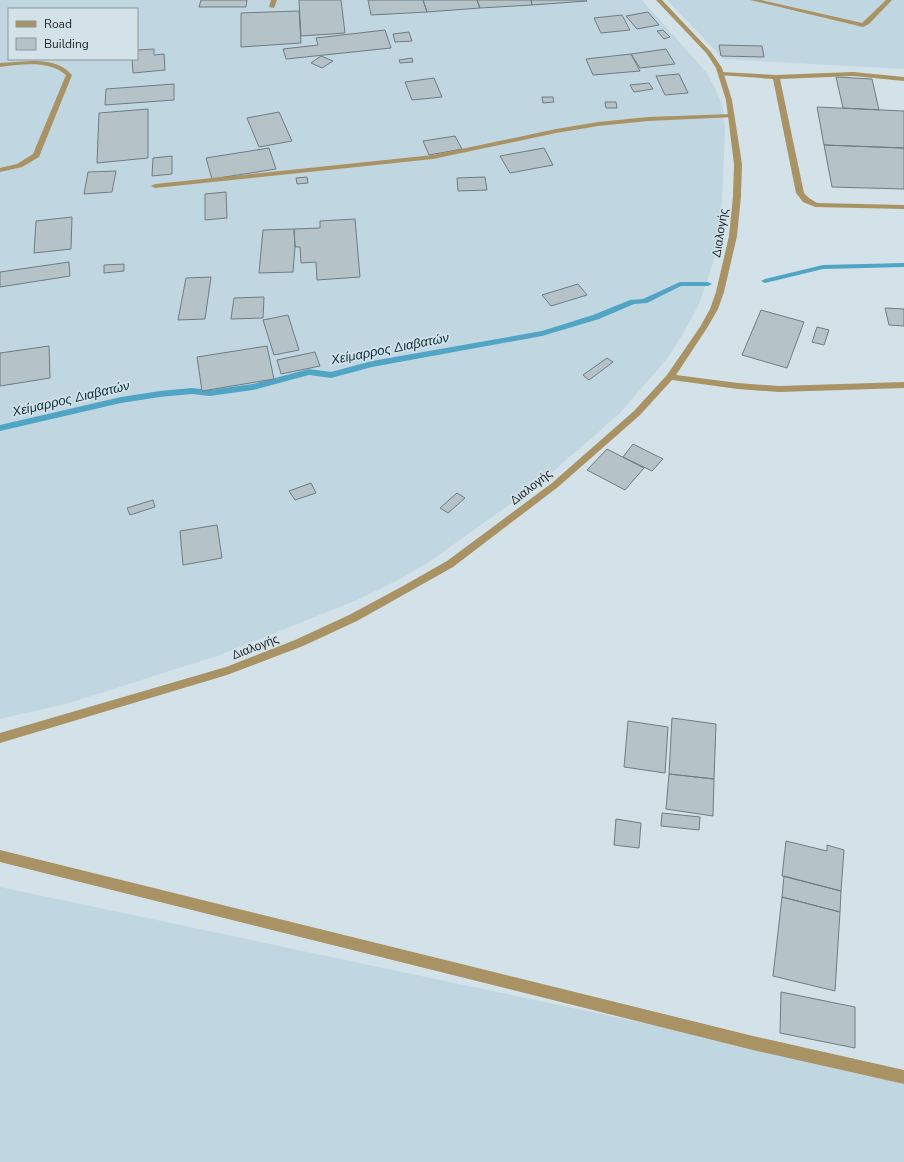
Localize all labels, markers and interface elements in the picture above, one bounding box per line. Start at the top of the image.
legend [8,8,138,60]
text: Road [44,16,72,32]
text: Building [44,36,89,52]
street label: Διαλογής [708,207,732,259]
water label: Χείμαρρος Διαβατών [329,329,451,369]
water label: Χείμαρρος Διαβατών [10,377,132,421]
street label: Διαλογής [507,465,556,508]
street label: Διαλογής [229,631,281,663]

